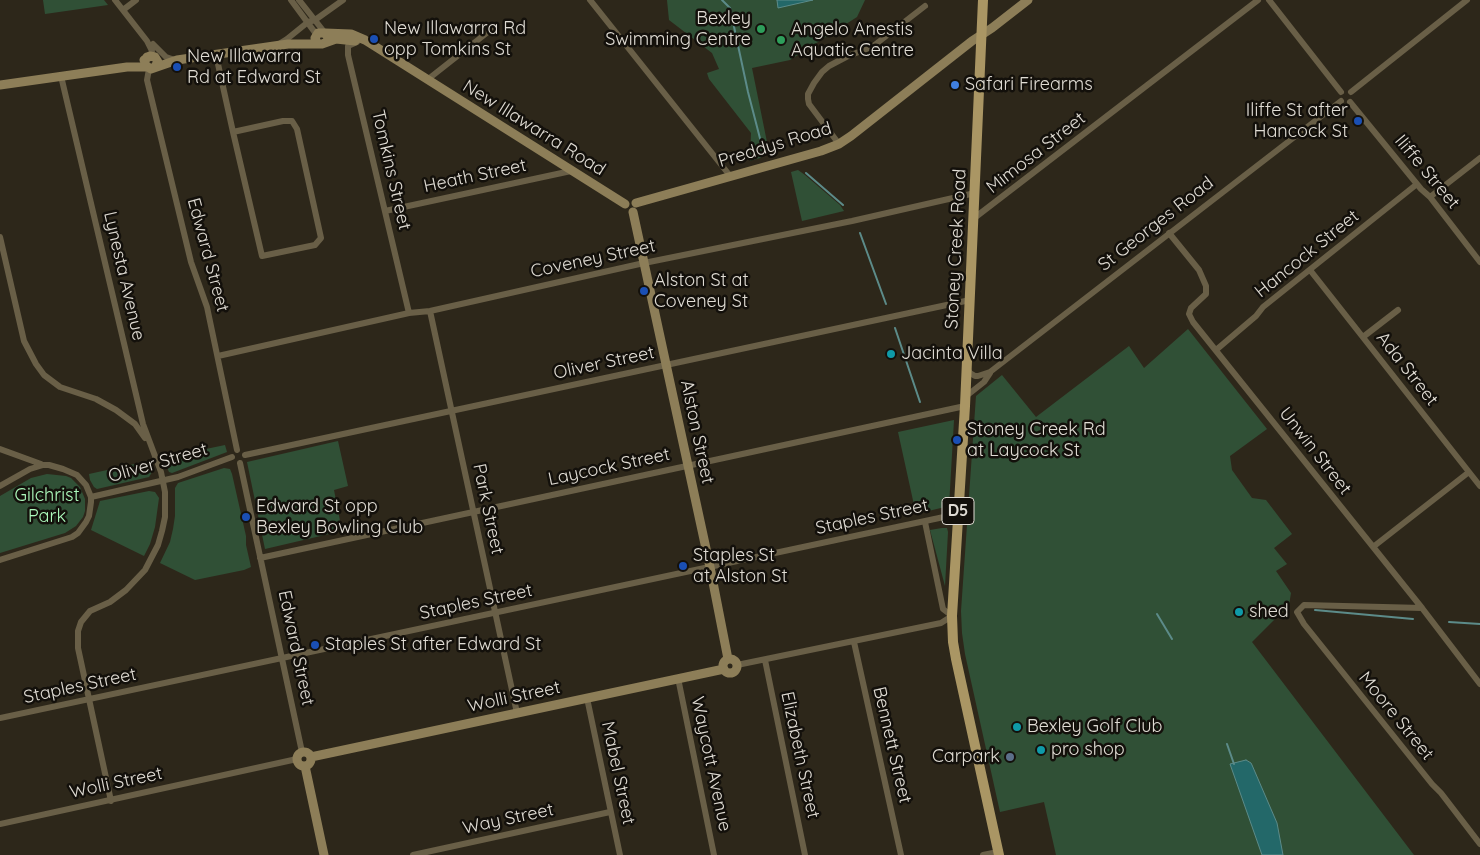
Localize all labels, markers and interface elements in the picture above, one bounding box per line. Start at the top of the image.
place label: Bexley Swimming Centre [605,8,751,50]
place label: New Illawarra Rd opp Tomkins St [384,18,526,60]
place label: Angelo Anestis Aquatic Centre [791,19,914,62]
marker: Bexley Swimming Centre [755,23,767,35]
marker: New Illawarra Rd opp Tomkins St [368,33,380,45]
marker: Angelo Anestis Aquatic Centre [775,34,787,46]
place label: New Illawarra Rd at Edward St [187,46,321,88]
marker: New Illawarra Rd at Edward St [171,61,183,73]
place label: Safari Firearms [965,74,1093,96]
street label: New Illawarra Road [459,75,609,181]
marker: Safari Firearms [949,79,961,91]
place label: Iliffe St after Hancock St [1246,100,1348,142]
street label: Tomkins Street [367,108,415,232]
street label: Mimosa Street [982,108,1090,198]
marker: Iliffe St after Hancock St [1352,115,1364,127]
street label: Preddys Road [716,118,834,172]
street label: Iliffe Street [1390,131,1464,213]
street label: Heath Street [422,155,528,197]
street label: Stoney Creek Road [941,168,971,330]
street label: St Georges Road [1094,172,1218,276]
street label: Edward Street [182,196,234,314]
street label: Hancock Street [1251,205,1363,303]
street label: Lynesta Avenue [99,209,149,343]
street label: Coveney Street [529,235,657,283]
place label: Alston St at Coveney St [654,270,749,312]
marker: Alston St at Coveney St [638,285,650,297]
street label: Ada Street [1372,328,1442,410]
street label: Oliver Street [552,342,656,384]
place label: Jacinta Villa [901,343,1003,365]
marker: Jacinta Villa [885,348,897,360]
street label: Alston Street [675,378,719,486]
street label: Unwin Street [1274,403,1356,499]
place label: Stoney Creek Rd at Laycock St [967,419,1106,462]
marker: Stoney Creek Rd at Laycock St [951,434,963,446]
street label: Oliver Street [106,439,210,487]
street label: Laycock Street [546,444,672,490]
street label: Park Street [468,462,508,556]
park label: Gilchrist Park [14,485,80,528]
street label: Staples Street [814,495,930,539]
place label: Edward St opp Bexley Bowling Club [256,496,423,538]
road number: D5 [942,498,974,524]
marker: Edward St opp Bexley Bowling Club [240,511,252,523]
place label: Staples St at Alston St [693,545,788,588]
marker: Staples St at Alston St [677,560,689,572]
street label: Staples Street [418,580,534,624]
street label: Edward Street [273,588,319,708]
place label: shed [1249,601,1289,623]
marker: shed [1233,606,1245,618]
place label: Staples St after Edward St [325,634,541,656]
marker: Staples St after Edward St [309,639,321,651]
street label: Staples Street [22,664,138,708]
street label: Moore Street [1354,667,1438,765]
street label: Wolli Street [466,677,562,717]
street label: Bennett Street [868,685,916,805]
street label: Elizabeth Street [776,690,824,820]
street label: Waycott Avenue [686,695,736,833]
place label: Bexley Golf Club [1027,716,1162,738]
street label: Mabel Street [597,719,639,827]
marker: Bexley Golf Club [1011,721,1023,733]
place label: pro shop [1051,739,1125,761]
marker: pro shop [1035,744,1047,756]
place label: Carpark [932,746,1000,768]
marker: Carpark [1004,751,1016,763]
street label: Wolli Street [68,763,164,803]
street label: Way Street [461,799,555,839]

